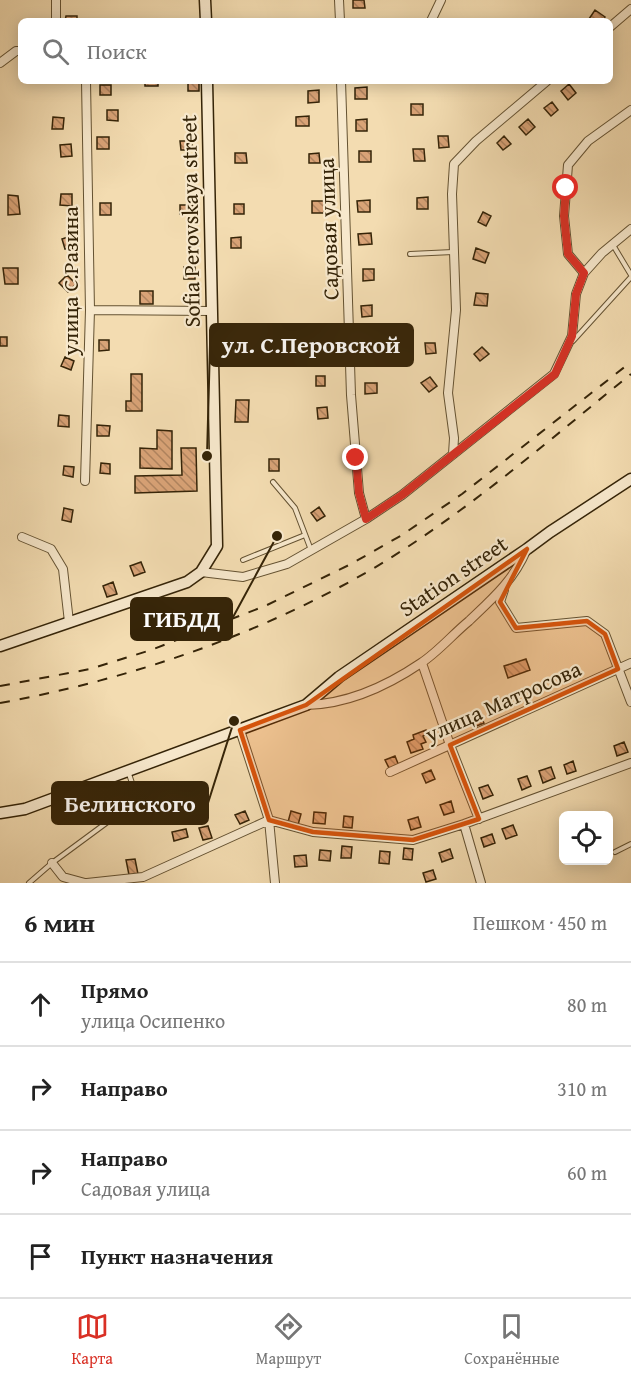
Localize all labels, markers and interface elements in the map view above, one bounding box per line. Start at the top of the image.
search box [18,18,613,84]
icon: search [39,35,72,68]
text: Поиск [87,35,147,67]
street label: Sofia Perovskaya street [172,114,208,328]
street label: Садовая улица [310,157,346,301]
route start [552,174,578,200]
street label: улица С.Разина [54,206,86,357]
callout: ул. С.Перовской [210,324,413,366]
text: ул. С.Перовской [221,327,400,362]
route end [342,444,368,470]
street label: Station street [392,528,514,624]
callout: ГИБДД [131,598,232,640]
text: ГИБДД [143,601,221,636]
street label: улица Матросова [419,652,587,750]
callout: Белинского [52,782,208,824]
text: Белинского [64,786,196,821]
map controls [559,811,613,865]
button: locate [559,811,613,865]
text: 6 мин [24,903,95,942]
text: Пешком · 450 m [473,908,607,937]
text: Прямо [81,974,148,1006]
icon: ahead [24,988,57,1021]
text: 80 m [567,990,607,1019]
text: улица Осипенко [81,1006,225,1035]
icon: right [24,1072,57,1105]
text: Направо [81,1072,168,1104]
text: 310 m [557,1074,607,1103]
text: Направо [81,1142,168,1174]
icon: right [24,1156,57,1189]
text: 60 m [567,1158,607,1187]
text: Садовая улица [81,1174,210,1203]
icon: arrive [24,1240,57,1273]
text: Пункт назначения [81,1240,273,1272]
tab: Карта [71,1310,113,1370]
tab: Маршрут [256,1310,321,1370]
tab: Сохранённые [464,1310,560,1370]

